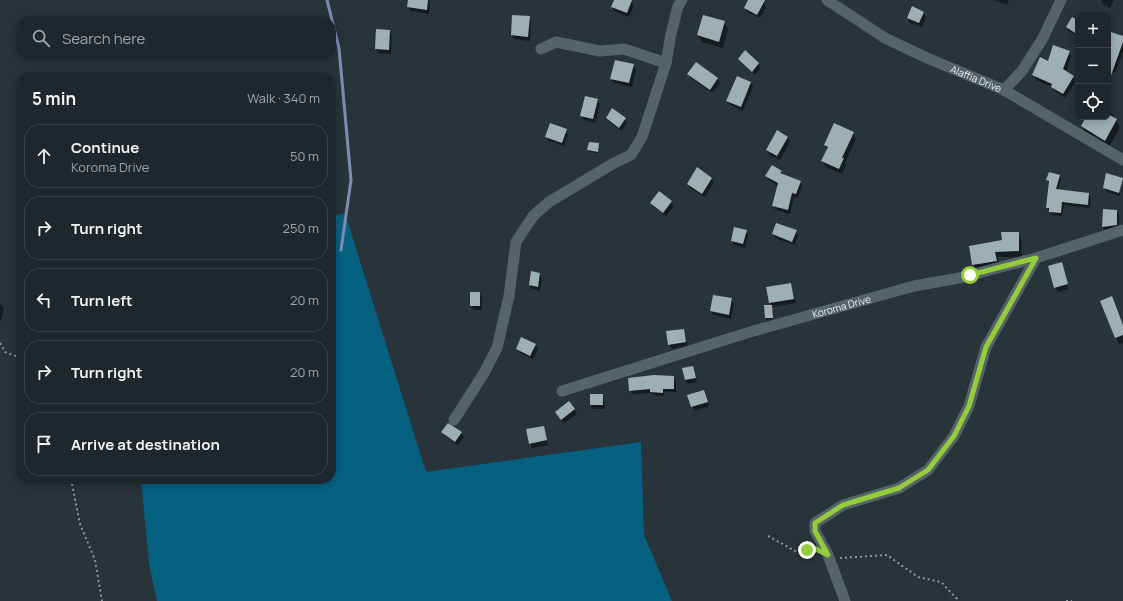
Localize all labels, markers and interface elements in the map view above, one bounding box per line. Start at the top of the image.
map controls [1075,12,1111,120]
button: + [1075,12,1111,48]
search box [16,16,336,60]
icon: search [30,27,52,49]
text: Search here [62,28,145,49]
button: − [1075,48,1111,84]
street label: Alaffia Drive [948,61,1004,95]
button: locate [1075,84,1111,120]
text: 5 min [32,87,76,110]
text: Walk · 340 m [247,89,320,107]
text: Continue [71,137,139,158]
icon: ahead [33,145,55,167]
text: 50 m [290,147,319,165]
text: Koroma Drive [71,158,149,176]
icon: right [33,217,55,239]
text: Turn right [71,218,142,239]
text: 250 m [283,219,319,237]
route start [961,266,979,284]
icon: left [33,289,55,311]
text: Turn left [71,290,133,311]
text: 20 m [290,291,319,309]
street label: Koroma Drive [810,291,873,321]
icon: right [33,361,55,383]
text: Turn right [71,362,142,383]
text: 20 m [290,363,319,381]
icon: arrive [33,433,55,455]
text: Arrive at destination [71,434,220,455]
route end [798,541,816,559]

